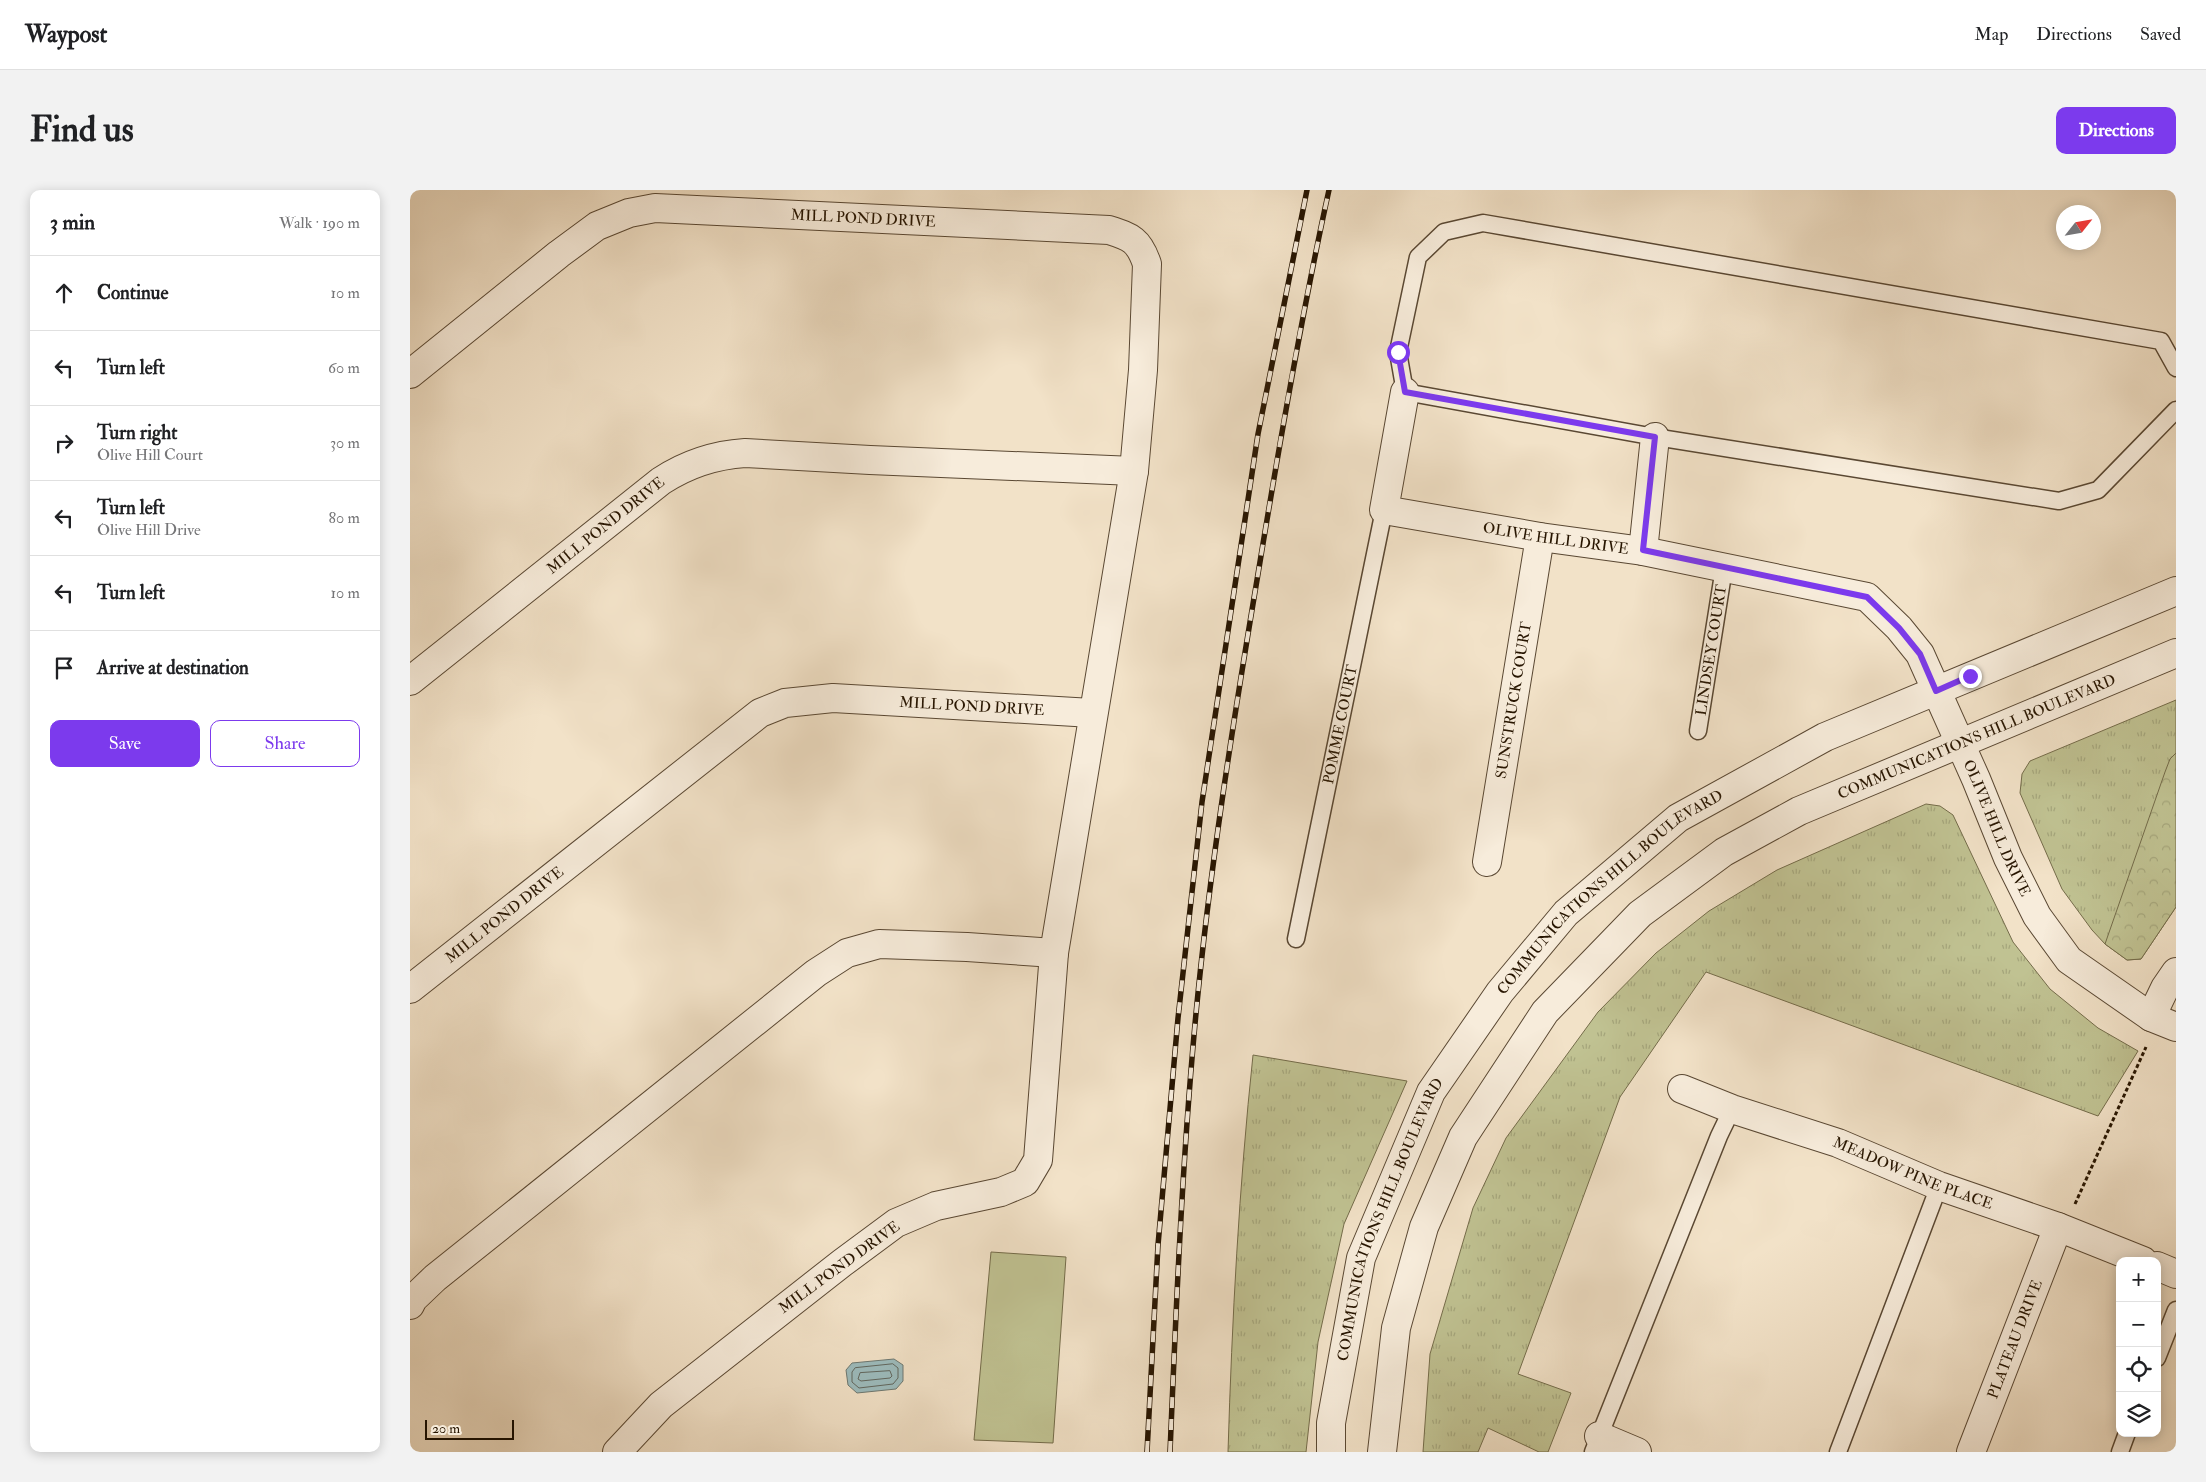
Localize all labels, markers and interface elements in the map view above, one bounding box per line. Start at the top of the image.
text: Waypost [25,19,107,50]
text: Map [1975,23,2008,46]
text: Directions [2036,23,2112,46]
text: Saved [2140,23,2181,46]
button: Directions [2056,107,2176,154]
text: Find us [30,108,134,152]
north arrow [2056,205,2101,250]
street label: MILL POND DRIVE [790,206,936,232]
text: 3 min [50,209,95,236]
text: Walk · 190 m [279,213,360,233]
icon: ahead [50,279,78,307]
text: Continue [97,281,168,305]
text: 10 m [330,283,360,303]
route start [1387,341,1410,364]
icon: left [50,354,78,382]
text: Turn left [97,356,165,380]
text: 60 m [328,358,360,378]
text: Turn right [97,421,177,445]
icon: right [50,429,78,457]
text: 30 m [330,433,360,453]
text: Olive Hill Court [97,445,203,465]
street label: MILL POND DRIVE [543,473,669,578]
text: Turn left [97,496,165,520]
icon: left [50,504,78,532]
text: 80 m [329,508,360,528]
street label: OLIVE HILL DRIVE [1481,518,1630,559]
text: Olive Hill Drive [97,520,201,540]
icon: left [50,579,78,607]
text: Turn left [97,581,165,605]
text: 10 m [330,583,360,603]
street label: LINDSEY COURT [1692,583,1731,717]
street label: SUNSTRUCK COURT [1492,620,1536,780]
icon: arrive [50,654,78,682]
text: Arrive at destination [97,656,249,680]
street label: POMME COURT [1319,663,1362,786]
route end [1959,665,1982,688]
street label: COMMUNICATIONS HILL BOULEVARD [1835,670,2119,804]
street label: MILL POND DRIVE [899,693,1045,720]
button: Save [50,720,200,767]
button: Share [210,720,360,767]
street label: OLIVE HILL DRIVE [1959,757,2035,900]
street label: COMMUNICATIONS HILL BOULEVARD [1493,786,1726,999]
street label: MILL POND DRIVE [442,863,568,968]
street label: COMMUNICATIONS HILL BOULEVARD [1333,1075,1448,1363]
street label: MEADOW PINE PLACE [1830,1133,1995,1214]
street label: MILL POND DRIVE [775,1217,904,1318]
map controls [2116,1257,2161,1437]
button: + [2116,1257,2161,1302]
street label: PLATEAU DRIVE [1984,1277,2047,1402]
button: − [2116,1302,2161,1347]
button: locate [2116,1347,2161,1392]
button: layers [2116,1392,2161,1437]
scale bar [425,1417,514,1440]
text: 20 m [432,1420,460,1437]

